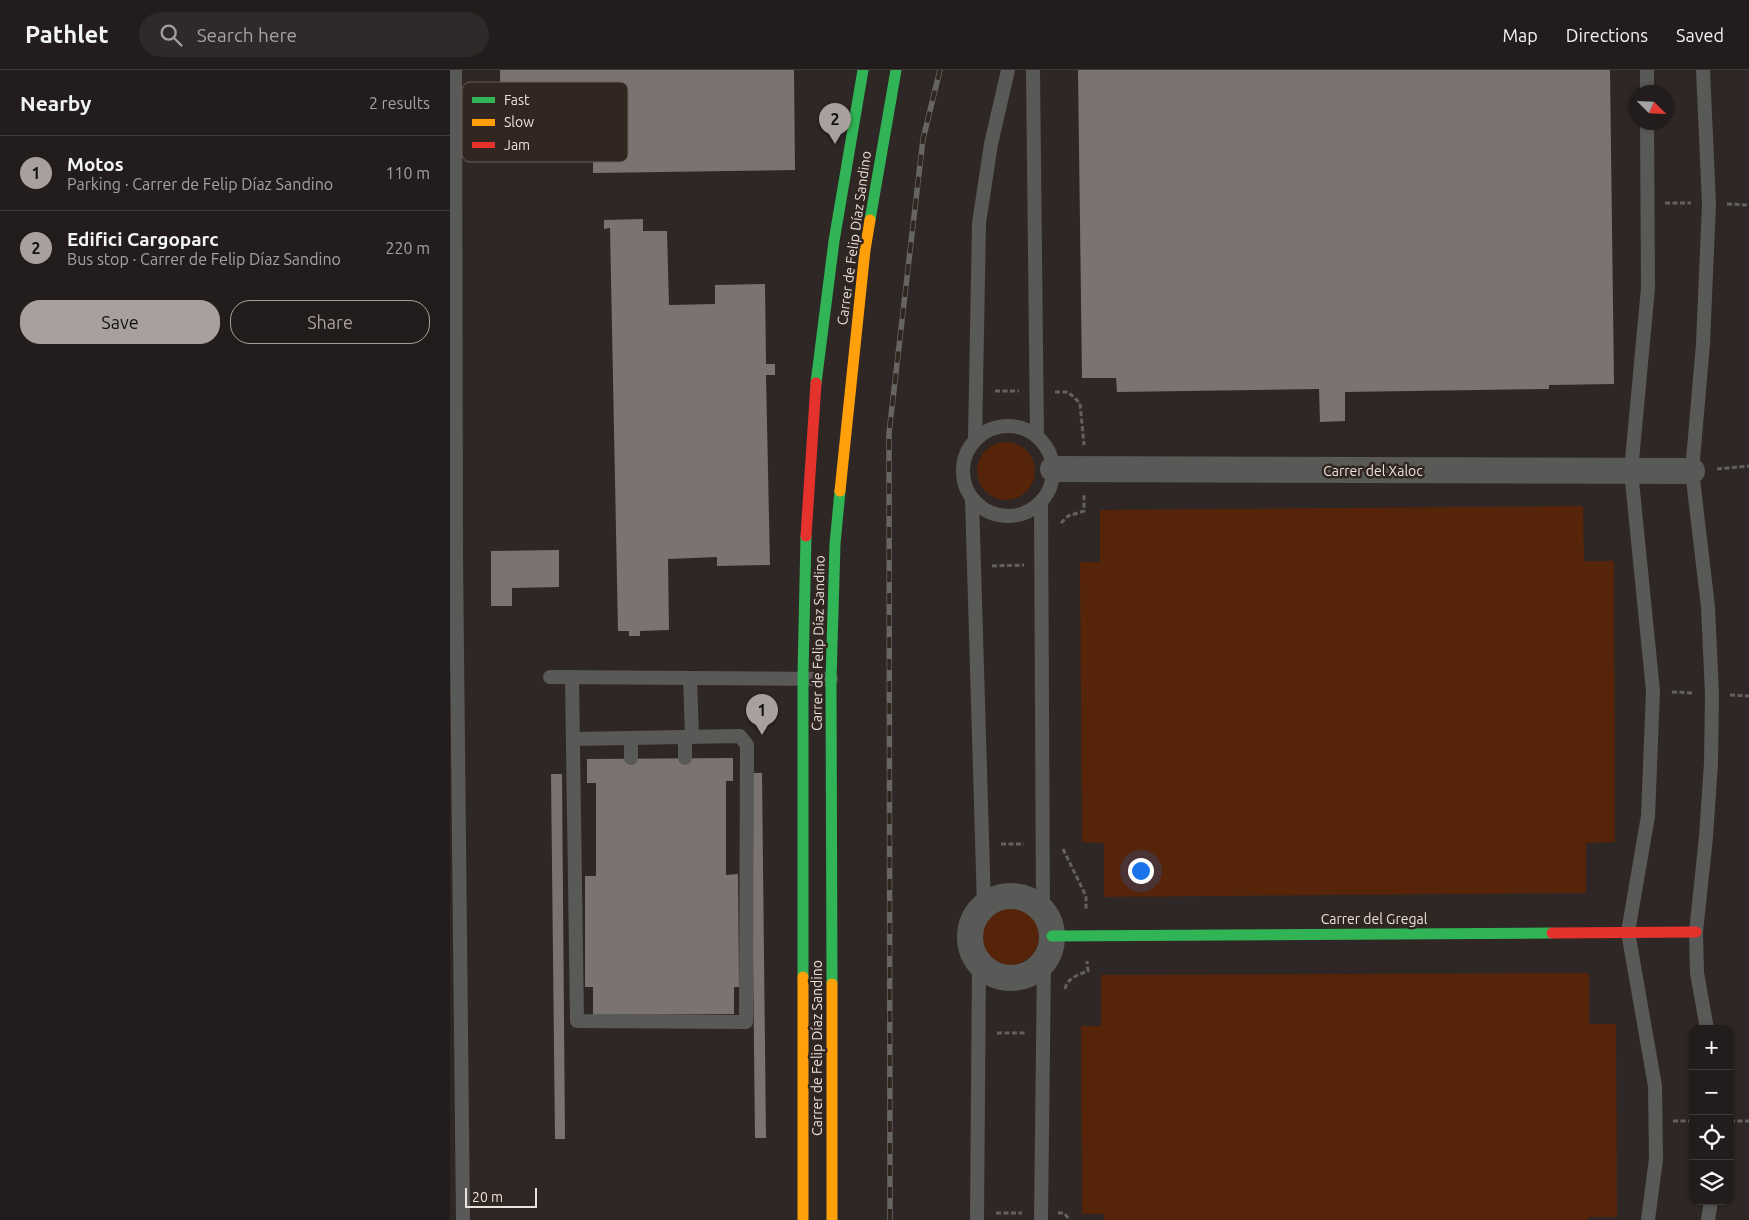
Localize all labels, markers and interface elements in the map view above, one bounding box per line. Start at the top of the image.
search box [139,12,489,57]
text: Pathlet [25,21,109,48]
icon: search [157,21,185,49]
text: Search here [197,24,297,46]
text: Map [1502,25,1538,45]
text: Directions [1566,25,1648,45]
text: Saved [1676,25,1724,45]
legend [462,82,628,162]
north arrow [1629,85,1674,130]
text: Nearby [20,91,91,115]
text: Fast [504,92,530,108]
text: 2 results [369,94,430,112]
pin: 2 [819,103,851,144]
text: Slow [504,114,534,130]
text: Jam [504,137,530,153]
street label: Carrer de Felip Díaz Sandino [834,150,874,326]
text: Motos [67,153,124,175]
text: 1 [31,164,41,182]
text: 110 m [385,164,430,182]
text: Parking · Carrer de Felip Díaz Sandino [67,175,333,193]
text: Edifici Cargoparc [67,228,219,250]
text: 2 [31,239,41,257]
text: 220 m [385,239,430,257]
text: Bus stop · Carrer de Felip Díaz Sandino [67,250,341,268]
button: Save [20,300,220,344]
button: Share [230,300,430,344]
street label: Carrer del Xaloc [1323,463,1423,479]
street label: Carrer de Felip Díaz Sandino [808,555,828,731]
pin: 1 [746,694,778,735]
your location [1128,858,1154,884]
street label: Carrer del Gregal [1321,911,1428,927]
street label: Carrer de Felip Díaz Sandino [809,960,825,1136]
map controls [1689,1025,1734,1205]
button: + [1689,1025,1734,1070]
button: − [1689,1070,1734,1115]
button: locate [1689,1115,1734,1160]
button: layers [1689,1160,1734,1205]
scale bar [465,1185,538,1208]
text: 20 m [472,1189,503,1205]

